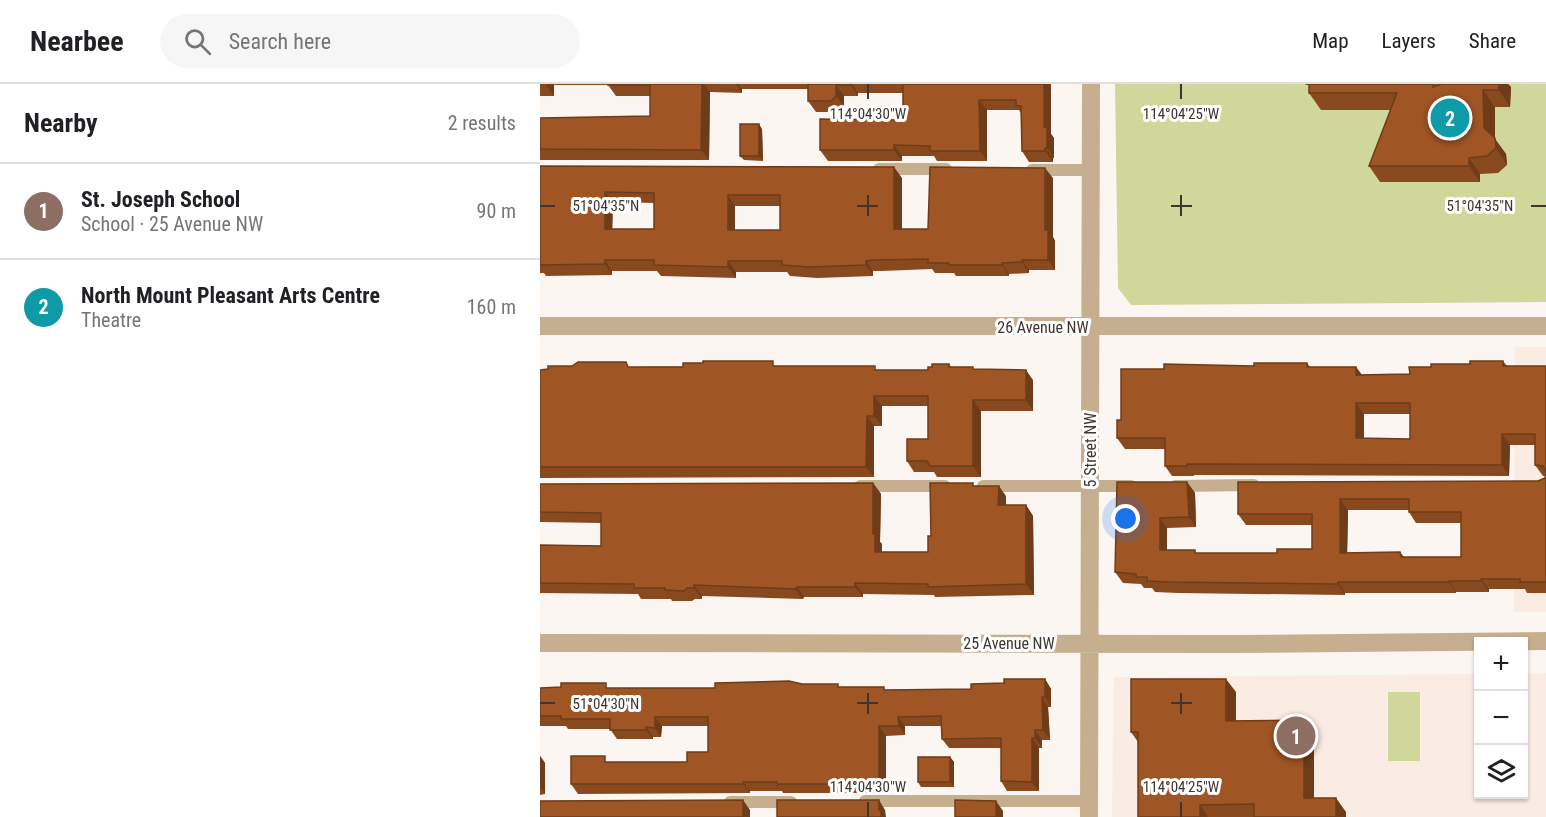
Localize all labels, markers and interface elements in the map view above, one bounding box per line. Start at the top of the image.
search box [160,14,580,68]
text: Nearbee [30,25,124,58]
icon: search [181,25,214,58]
text: Search here [229,29,331,54]
text: Map [1312,29,1349,53]
text: Layers [1382,29,1436,53]
text: Share [1469,29,1516,53]
pin: 2 [1430,96,1470,141]
text: 114°04'30"W [830,105,907,123]
text: 114°04'25"W [1143,105,1220,123]
text: Nearby [24,108,98,138]
text: 2 results [448,111,516,135]
text: St. Joseph School [81,187,240,212]
text: 51°04'35"N [573,197,639,215]
text: 51°04'35"N [1447,197,1513,215]
text: 1 [38,199,49,223]
text: 90 m [477,199,516,223]
text: School · 25 Avenue NW [81,212,263,236]
text: North Mount Pleasant Arts Centre [81,283,380,308]
text: 2 [38,295,49,319]
text: 160 m [467,295,516,319]
text: Theatre [81,308,141,332]
street label: 26 Avenue NW [997,318,1089,337]
street label: 5 Street NW [1081,413,1100,487]
your location [1111,504,1140,533]
street label: 25 Avenue NW [963,634,1055,653]
map controls [1474,637,1528,799]
button: + [1474,637,1528,691]
button: − [1474,691,1528,745]
text: 51°04'30"N [573,695,639,713]
pin: 1 [1276,714,1316,758]
button: layers [1474,745,1528,799]
text: 114°04'30"W [830,778,907,796]
text: 114°04'25"W [1143,778,1220,796]

